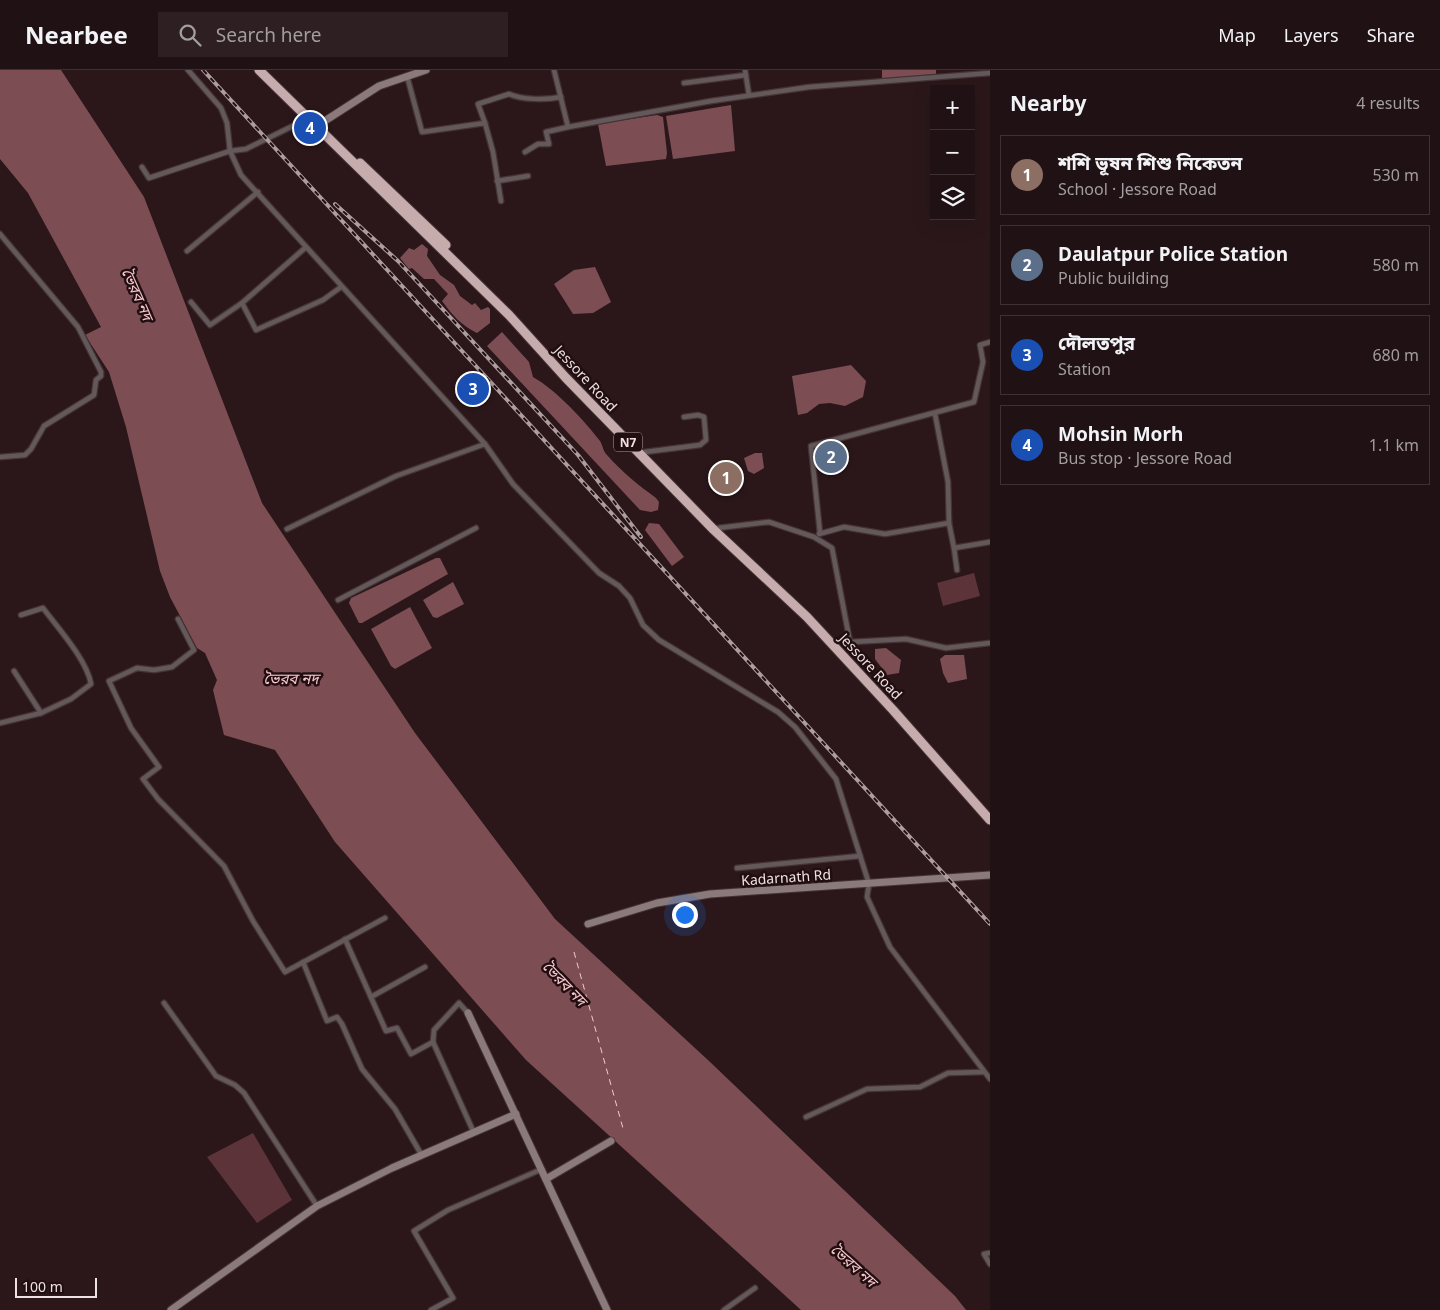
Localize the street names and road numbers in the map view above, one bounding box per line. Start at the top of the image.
street label: Jessore Road [549,339,622,415]
road number: N7 [614,432,642,452]
street label: Jessore Road [834,627,907,703]
street label: Kadarnath Rd [740,864,832,890]

